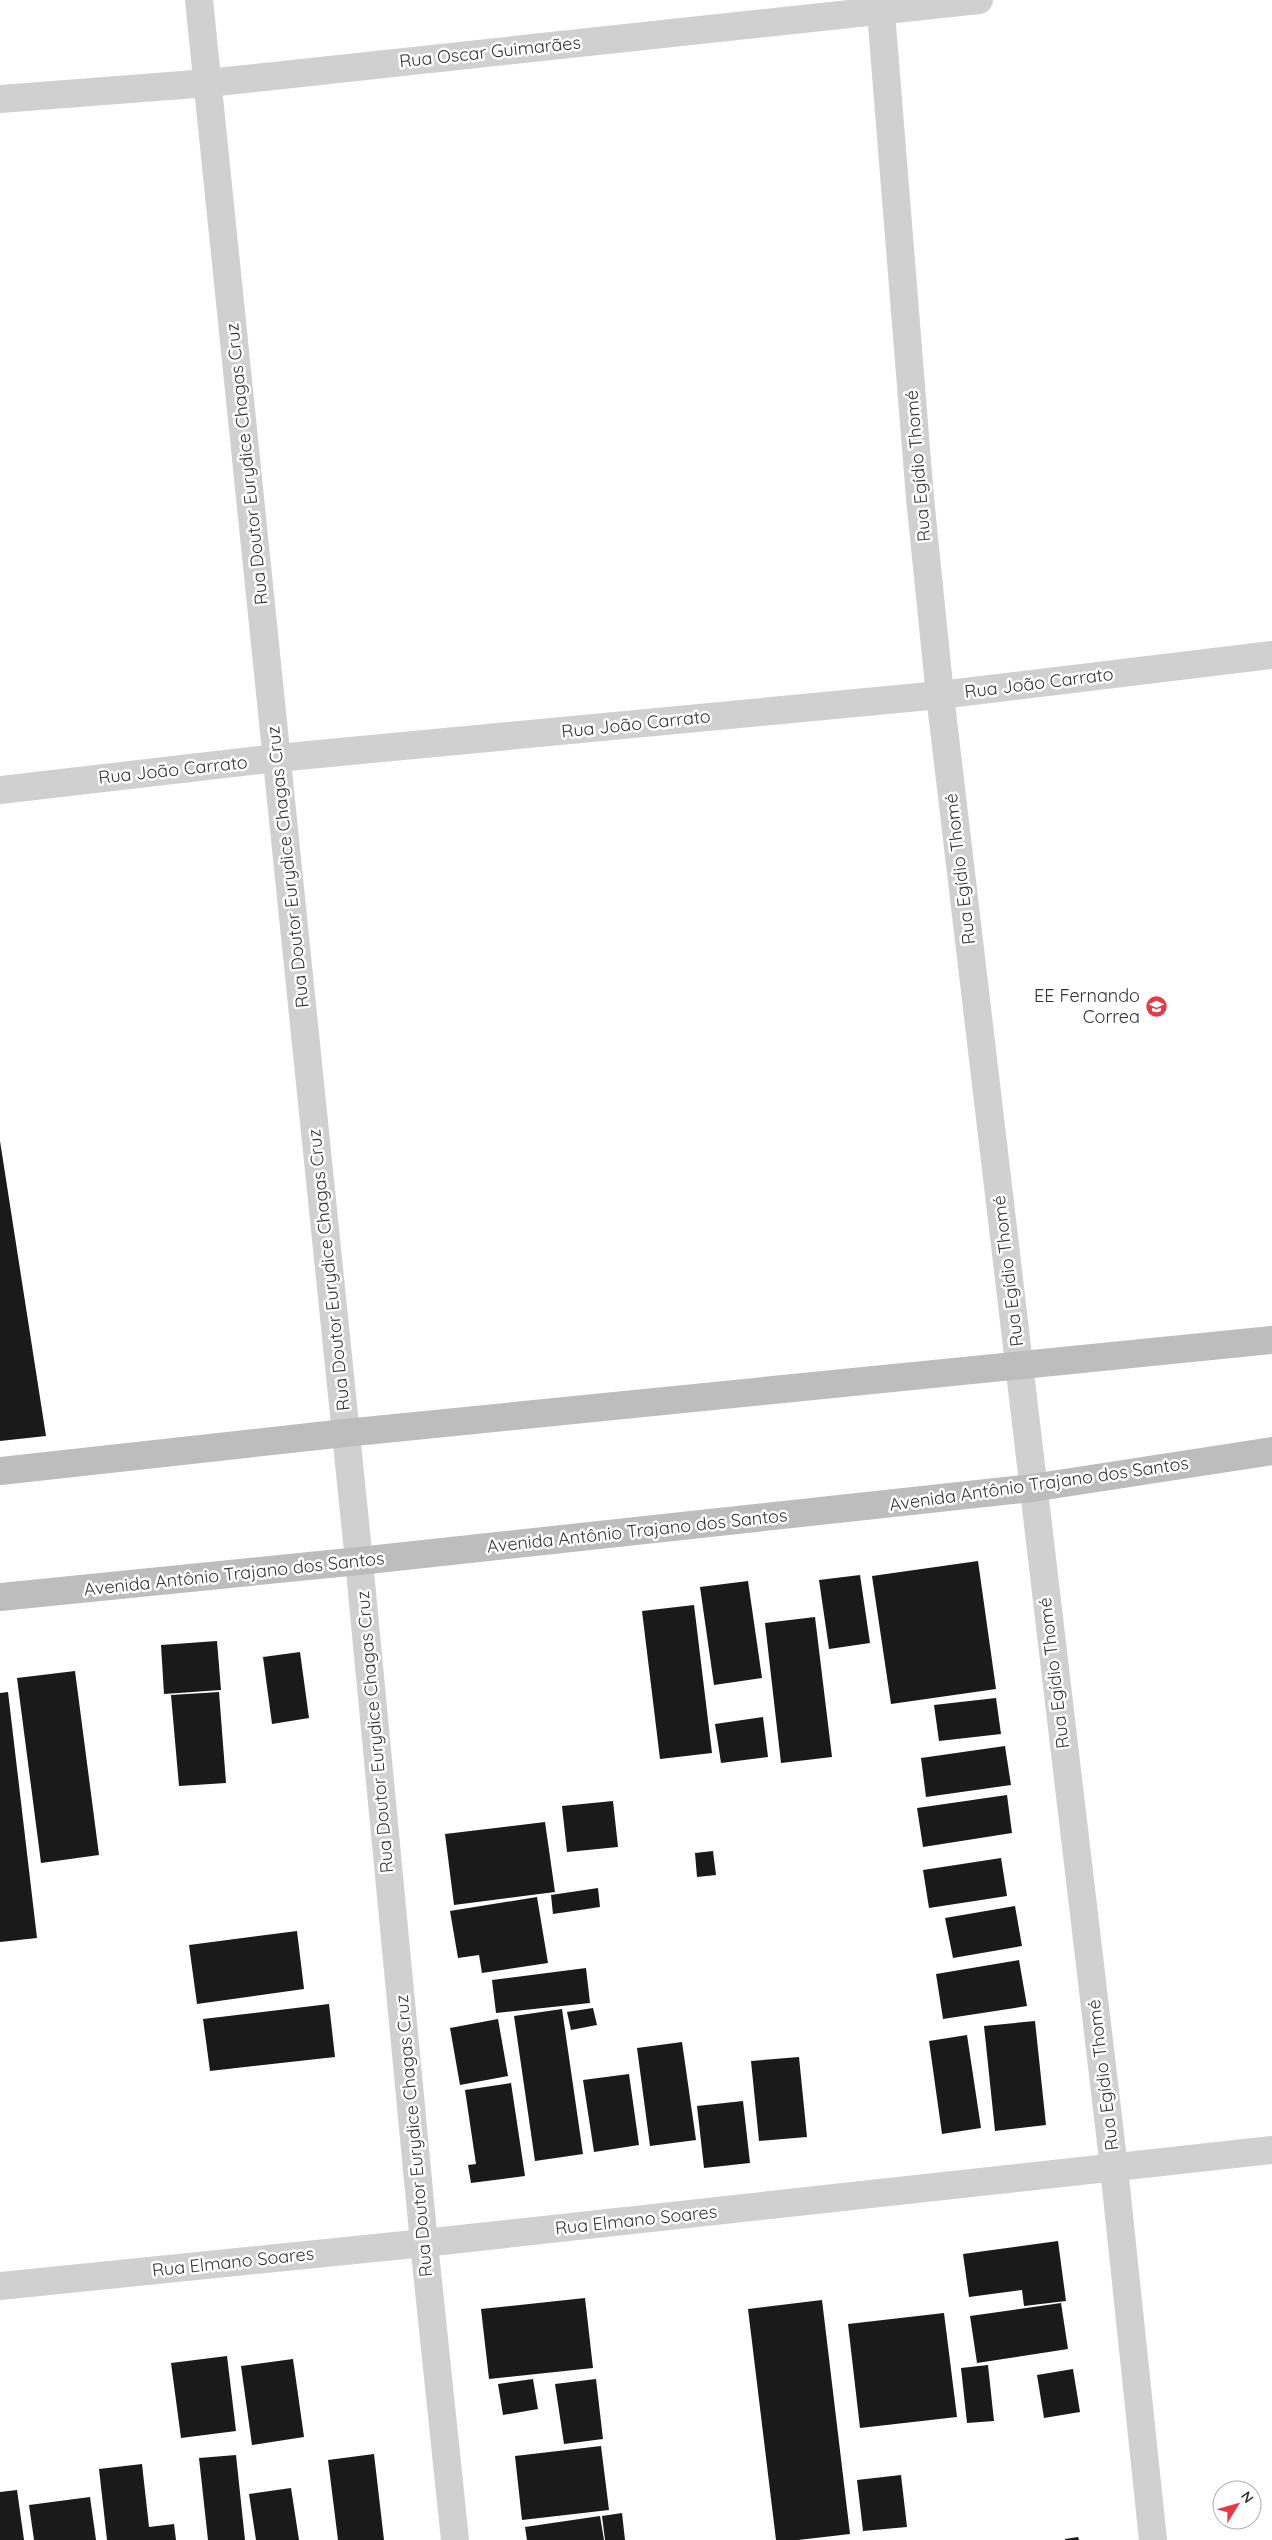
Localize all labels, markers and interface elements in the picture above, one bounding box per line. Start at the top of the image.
street label: Rua Oscar Guimarães [398,31,582,72]
street label: Rua Doutor Eurydice Chagas Cruz [220,322,273,606]
street label: Rua Egídio Thomé [899,389,936,543]
street label: Rua João Carrato [963,662,1115,703]
street label: Rua João Carrato [560,704,712,743]
street label: Rua Doutor Eurydice Chagas Cruz [261,725,314,1009]
street label: Rua João Carrato [97,750,249,789]
street label: Rua Egídio Thomé [939,792,980,946]
place label: EE Fernando Correa [1034,984,1140,1028]
school or university icon: EE Fernando Correa [1144,994,1168,1018]
street label: Rua Doutor Eurydice Chagas Cruz [302,1128,355,1412]
street label: Rua Egídio Thomé [987,1194,1028,1348]
street label: Avenida Antônio Trajano dos Santos [888,1451,1190,1516]
street label: Avenida Antônio Trajano dos Santos [486,1503,788,1558]
street label: Avenida Antônio Trajano dos Santos [83,1546,385,1601]
street label: Rua Doutor Eurydice Chagas Cruz [351,1590,398,1874]
street label: Rua Egídio Thomé [1033,1596,1074,1750]
street label: Rua Doutor Eurydice Chagas Cruz [390,1994,437,2278]
street label: Rua Egídio Thomé [1082,1998,1123,2152]
street label: Rua Elmano Soares [554,2200,718,2239]
street label: Rua Elmano Soares [151,2242,315,2281]
north arrow [1212,2480,1262,2530]
text: N [1237,2488,1258,2507]

